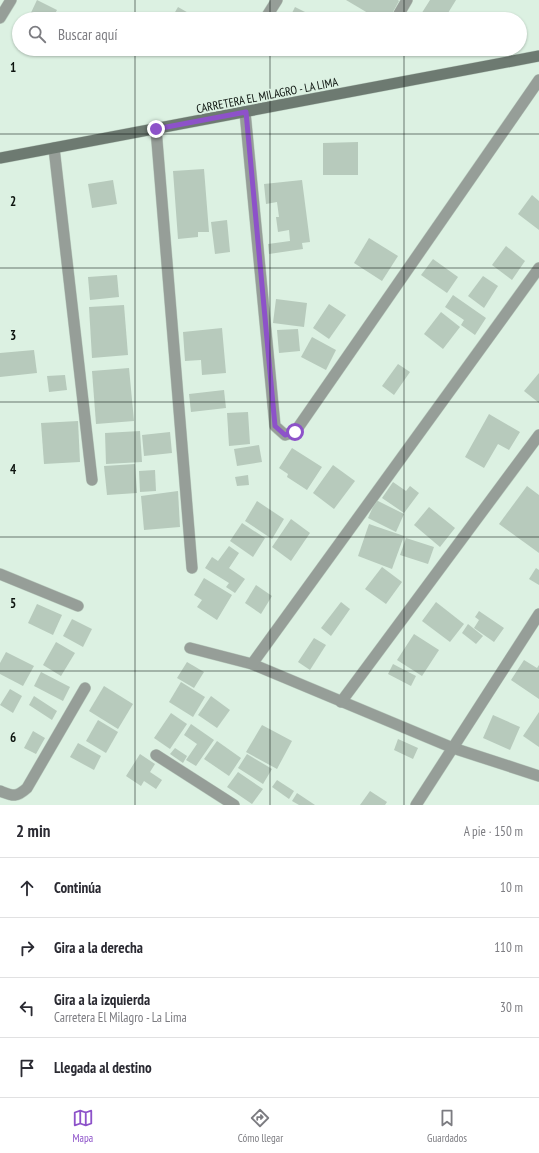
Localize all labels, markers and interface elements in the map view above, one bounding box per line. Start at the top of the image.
search box [12,12,527,56]
icon: search [26,23,48,45]
text: Buscar aquí [58,25,118,44]
text: 1 [10,59,16,76]
street label: CARRETERA EL MILAGRO - LA LIMA [195,74,339,116]
route end [147,120,165,138]
text: 2 [10,193,16,210]
text: 3 [10,327,16,344]
route start [286,423,304,441]
text: 4 [10,461,17,478]
text: 5 [10,595,16,612]
text: 6 [10,729,16,746]
text: 2 min [16,820,50,842]
text: A pie · 150 m [464,823,523,840]
icon: ahead [16,877,38,899]
text: Continúa [54,878,101,897]
text: 10 m [500,879,523,896]
icon: right [16,937,38,959]
text: Gira a la derecha [54,938,143,957]
text: 110 m [494,939,523,956]
text: Gira a la izquierda [54,990,150,1009]
icon: left [16,997,38,1019]
text: 30 m [500,999,523,1016]
text: Carretera El Milagro - La Lima [54,1009,187,1026]
icon: arrive [16,1057,38,1079]
text: Llegada al destino [54,1058,152,1077]
tab: Mapa [72,1107,94,1145]
tab: Cómo llegar [238,1107,283,1145]
tab: Guardados [427,1107,467,1145]

